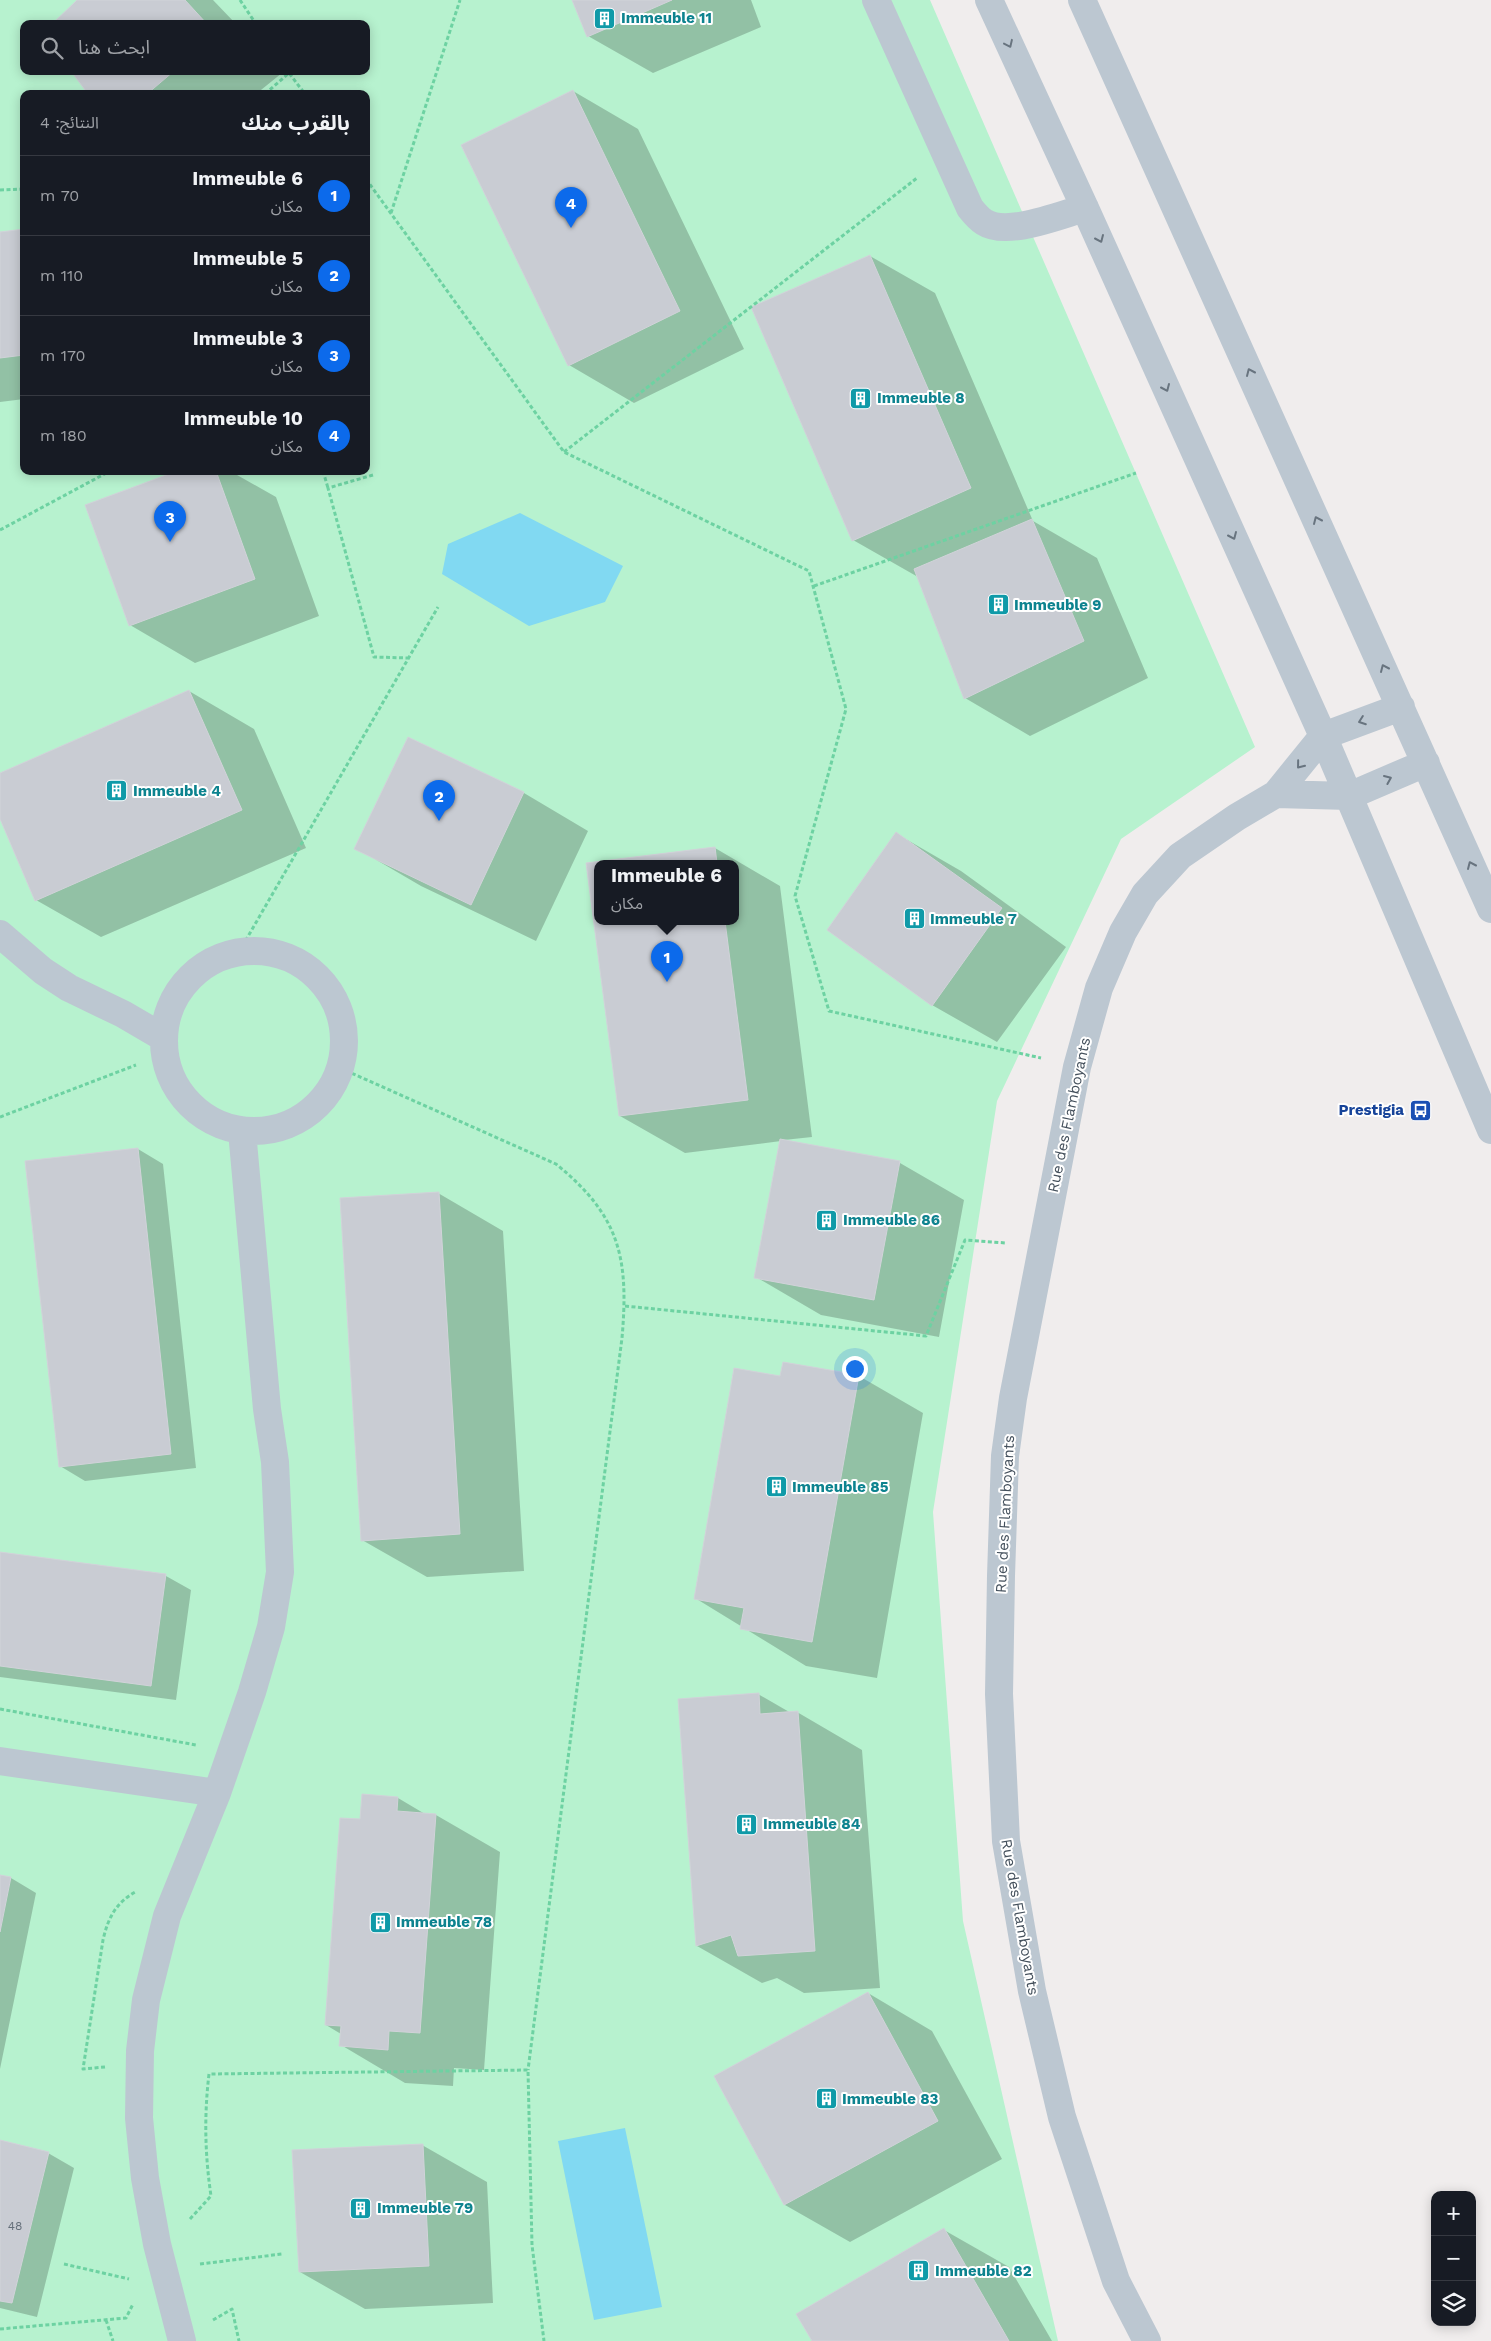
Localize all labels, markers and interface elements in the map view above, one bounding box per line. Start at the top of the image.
building icon: Immeuble 11 [593,6,617,30]
place label: Immeuble 11 [621,9,712,27]
search box [20,20,370,75]
icon: search [38,34,66,62]
text: ابحث هنا [78,36,150,59]
one-way arrow [1003,39,1014,48]
text: بالقرب منك [242,110,350,135]
text: النتائج: 4 [40,113,99,132]
text: Immeuble 6 [192,167,303,190]
text: 70 m [40,186,79,205]
text: 1 [331,186,337,205]
pin: 4 [555,187,587,228]
text: مكان [271,197,303,216]
one-way arrow [1093,234,1104,243]
text: Immeuble 5 [193,247,303,270]
text: 110 m [40,266,83,285]
text: 2 [329,266,339,285]
text: مكان [271,277,303,296]
text: Immeuble 3 [193,327,303,350]
text: 170 m [40,346,86,365]
text: 3 [329,346,339,365]
text: مكان [271,357,303,376]
one-way arrow [1246,368,1257,377]
one-way arrow [1160,382,1170,391]
building icon: Immeuble 8 [849,386,873,410]
place label: Immeuble 8 [877,389,965,407]
text: Immeuble 10 [184,407,303,430]
text: 180 m [40,426,87,445]
text: 4 [329,426,339,445]
text: مكان [271,437,303,456]
pin: 3 [154,501,186,542]
one-way arrow [1313,516,1323,525]
one-way arrow [1227,531,1237,540]
building icon: Immeuble 9 [986,593,1010,617]
place label: Immeuble 9 [1014,596,1101,614]
one-way arrow [1380,664,1390,673]
one-way arrow [1358,715,1367,725]
one-way arrow [1297,759,1305,768]
one-way arrow [1383,775,1392,786]
building icon: Immeuble 4 [105,779,129,803]
pin: 2 [423,780,455,821]
place label: Immeuble 4 [133,782,221,800]
popup [594,860,739,925]
one-way arrow [1467,861,1478,870]
text: Immeuble 6 [611,864,722,887]
text: مكان [611,894,643,913]
building icon: Immeuble 7 [902,907,926,931]
place label: Immeuble 7 [930,910,1017,928]
pin: 1 [651,941,683,982]
street label: Rue des Flamboyants [1044,1036,1094,1194]
bus stop icon: Prestigia [1408,1098,1432,1122]
place label: Prestigia [1339,1101,1404,1119]
building icon: Immeuble 86 [815,1208,839,1232]
place label: Immeuble 86 [843,1211,940,1229]
your location [842,1356,868,1382]
street label: Rue des Flamboyants [992,1435,1018,1593]
building icon: Immeuble 85 [764,1475,788,1499]
place label: Immeuble 85 [792,1478,889,1496]
building icon: Immeuble 84 [735,1812,759,1836]
place label: Immeuble 84 [763,1815,861,1833]
street label: Rue des Flamboyants [997,1838,1043,1996]
building icon: Immeuble 78 [368,1910,392,1934]
place label: Immeuble 78 [396,1913,492,1931]
building icon: Immeuble 83 [814,2087,838,2111]
place label: Immeuble 83 [842,2090,939,2108]
map controls [1431,2191,1476,2326]
button: + [1431,2191,1476,2236]
building icon: Immeuble 79 [349,2196,373,2220]
place label: Immeuble 79 [377,2199,473,2217]
house number: 48 [8,2219,22,2233]
button: − [1431,2236,1476,2281]
building icon: Immeuble 82 [907,2259,931,2283]
place label: Immeuble 82 [935,2262,1032,2280]
button: layers [1431,2281,1476,2326]

